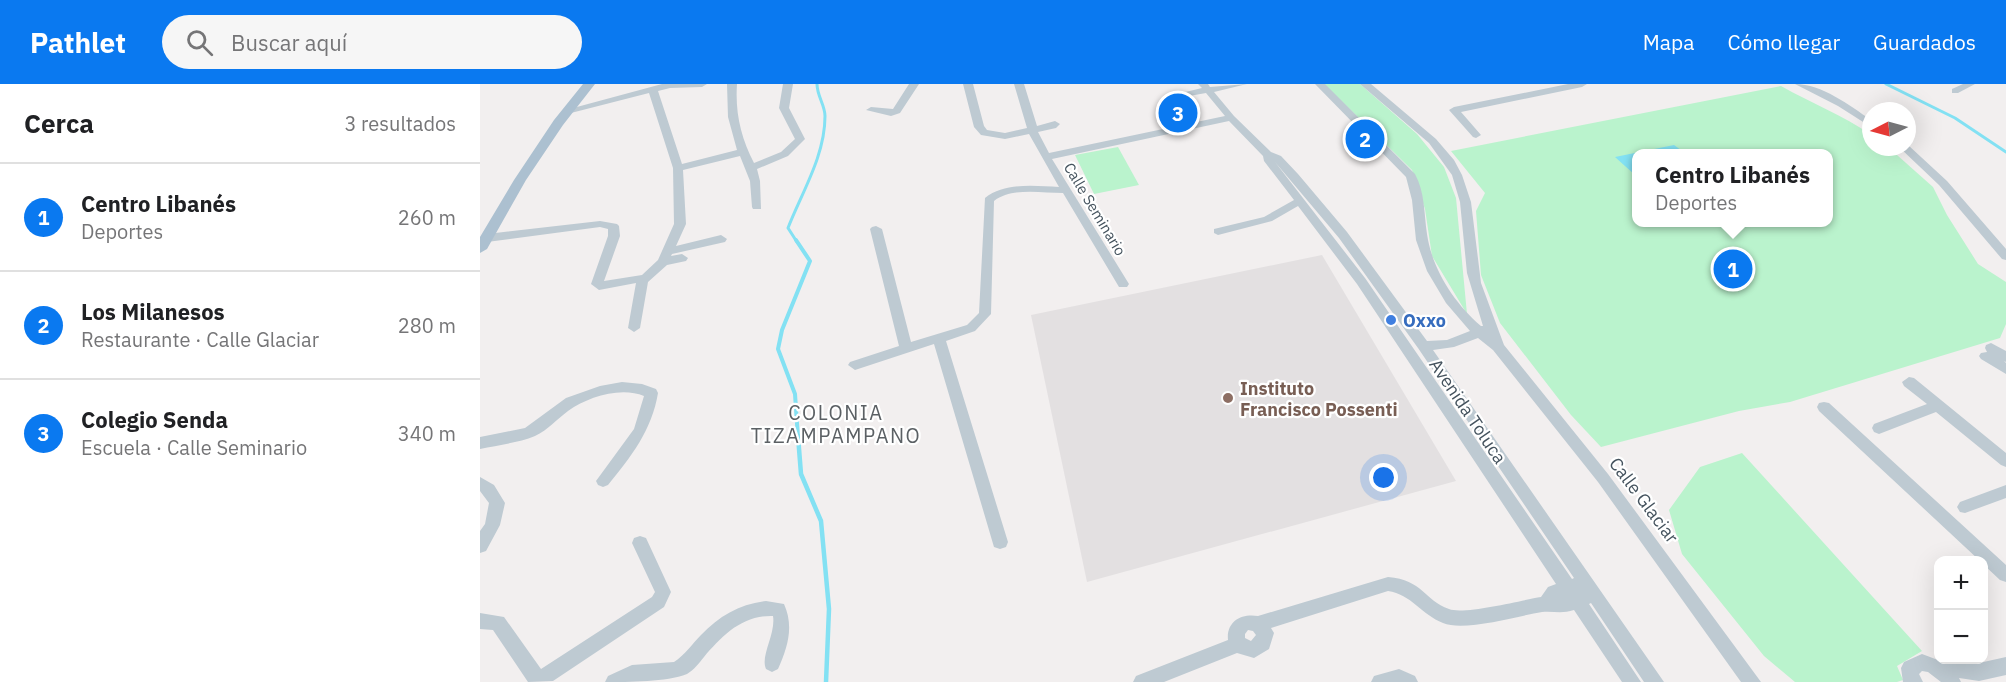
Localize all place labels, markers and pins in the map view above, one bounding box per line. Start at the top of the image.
pin: 3 [1158,90,1198,135]
pin: 2 [1346,116,1384,162]
pin: 1 [1714,246,1752,291]
place label: Oxxo [1403,309,1446,332]
marker: Oxxo [1384,313,1398,327]
place label: Instituto Francisco Possenti [1240,377,1398,421]
marker: Instituto Francisco Possenti [1221,391,1235,405]

